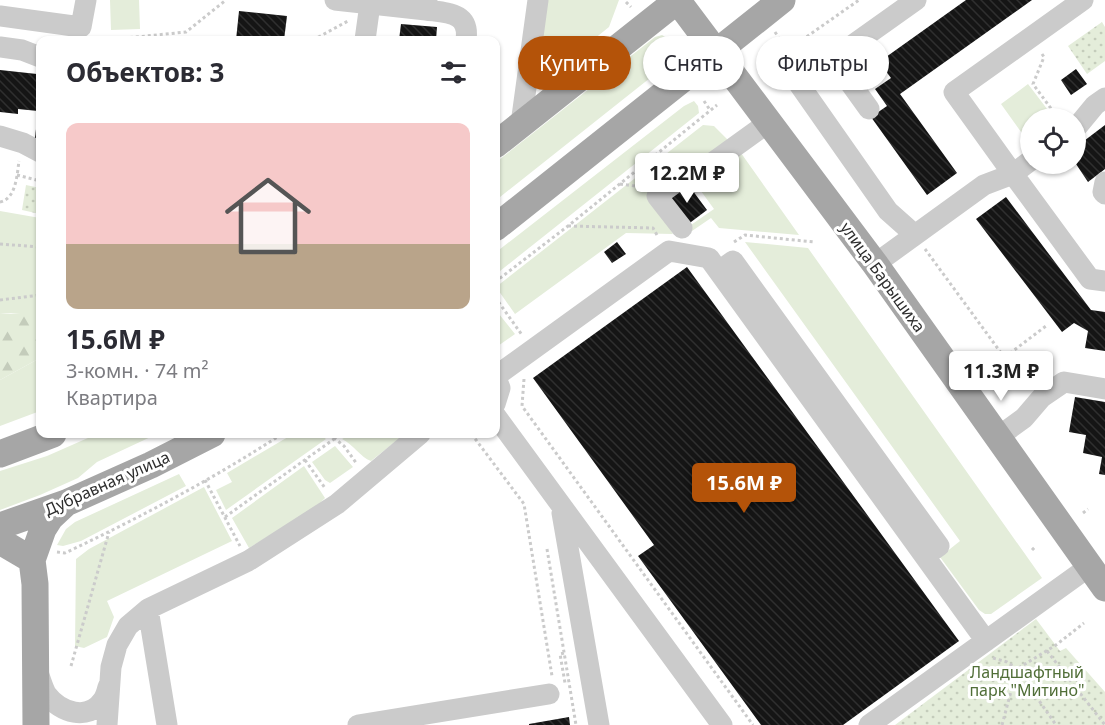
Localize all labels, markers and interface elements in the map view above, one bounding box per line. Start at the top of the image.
chip: Купить [518,36,631,90]
chip: Снять [643,36,744,90]
chip: Фильтры [756,36,889,90]
text: Объектов: 3 [66,54,224,90]
icon: filters [437,56,470,89]
map controls [1020,108,1086,174]
button: locate [1020,108,1086,174]
pin: 12.2M ₽ [632,153,742,204]
text: 12.2M ₽ [649,159,725,186]
icon: home [214,162,322,270]
street label: улица Барышиха [836,217,930,337]
text: 15.6M ₽ [66,321,165,357]
pin: 11.3M ₽ [946,351,1056,402]
text: 3-комн. · 74 m² [66,357,209,384]
text: 11.3M ₽ [963,357,1039,384]
text: Квартира [66,384,158,411]
street label: Дубравная улица [41,446,173,520]
pin: 15.6M ₽ [689,463,799,514]
text: 15.6M ₽ [706,469,782,496]
park label: Ландшафтный парк "Митино" [969,661,1085,701]

